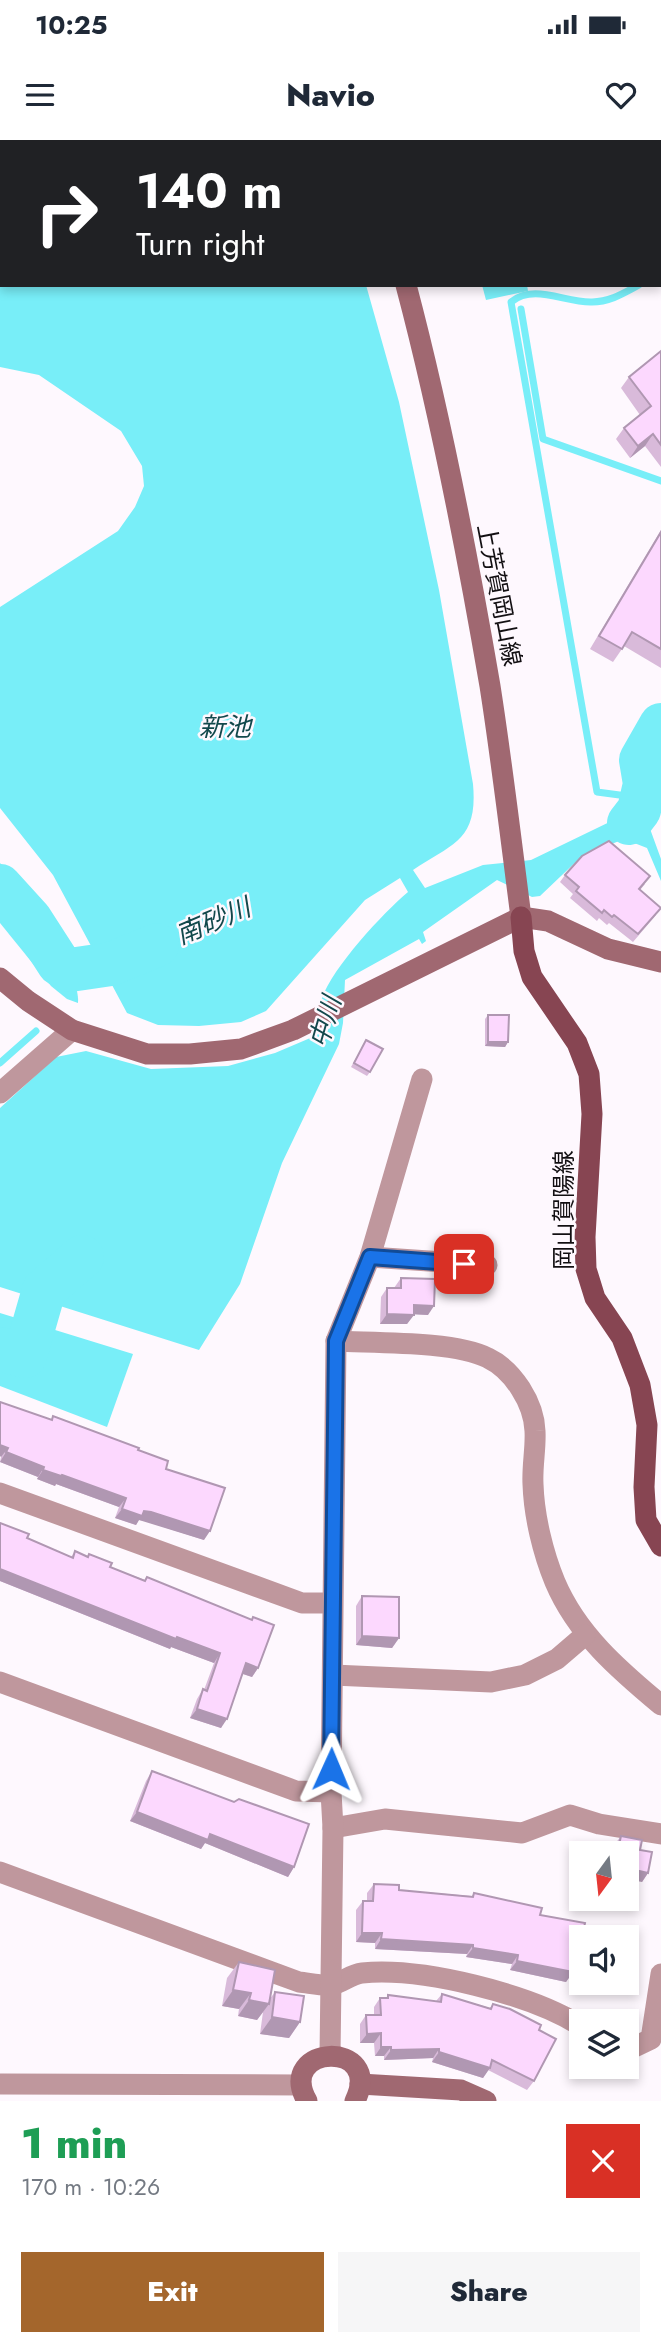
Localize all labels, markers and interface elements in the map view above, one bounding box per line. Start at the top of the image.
text: 10:25 [35,6,108,44]
text: Navio [286,72,375,118]
icon: menu [21,76,59,114]
icon: heart [602,76,640,114]
text: 140 m [136,156,282,226]
icon: right [21,168,112,259]
text: Turn right [136,221,265,267]
street label: 上芳賀岡山線 [469,521,530,669]
water label: 新池 [199,708,254,746]
water label: 南砂川 [170,887,259,954]
water label: 中川 [300,989,351,1052]
street label: 岡山賀陽線 [546,1150,581,1270]
pin [434,1234,494,1294]
icon: arrive [445,1245,483,1283]
position arrow [294,1732,368,1806]
north arrow [569,1841,639,1911]
map controls [569,1841,639,2079]
button: sound [569,1925,639,1995]
button: layers [569,2009,639,2079]
text: 1 min [21,2113,127,2174]
button: close [566,2124,640,2198]
text: 170 m · 10:26 [21,2170,160,2204]
button: Exit [21,2252,324,2332]
button: Share [338,2252,640,2332]

